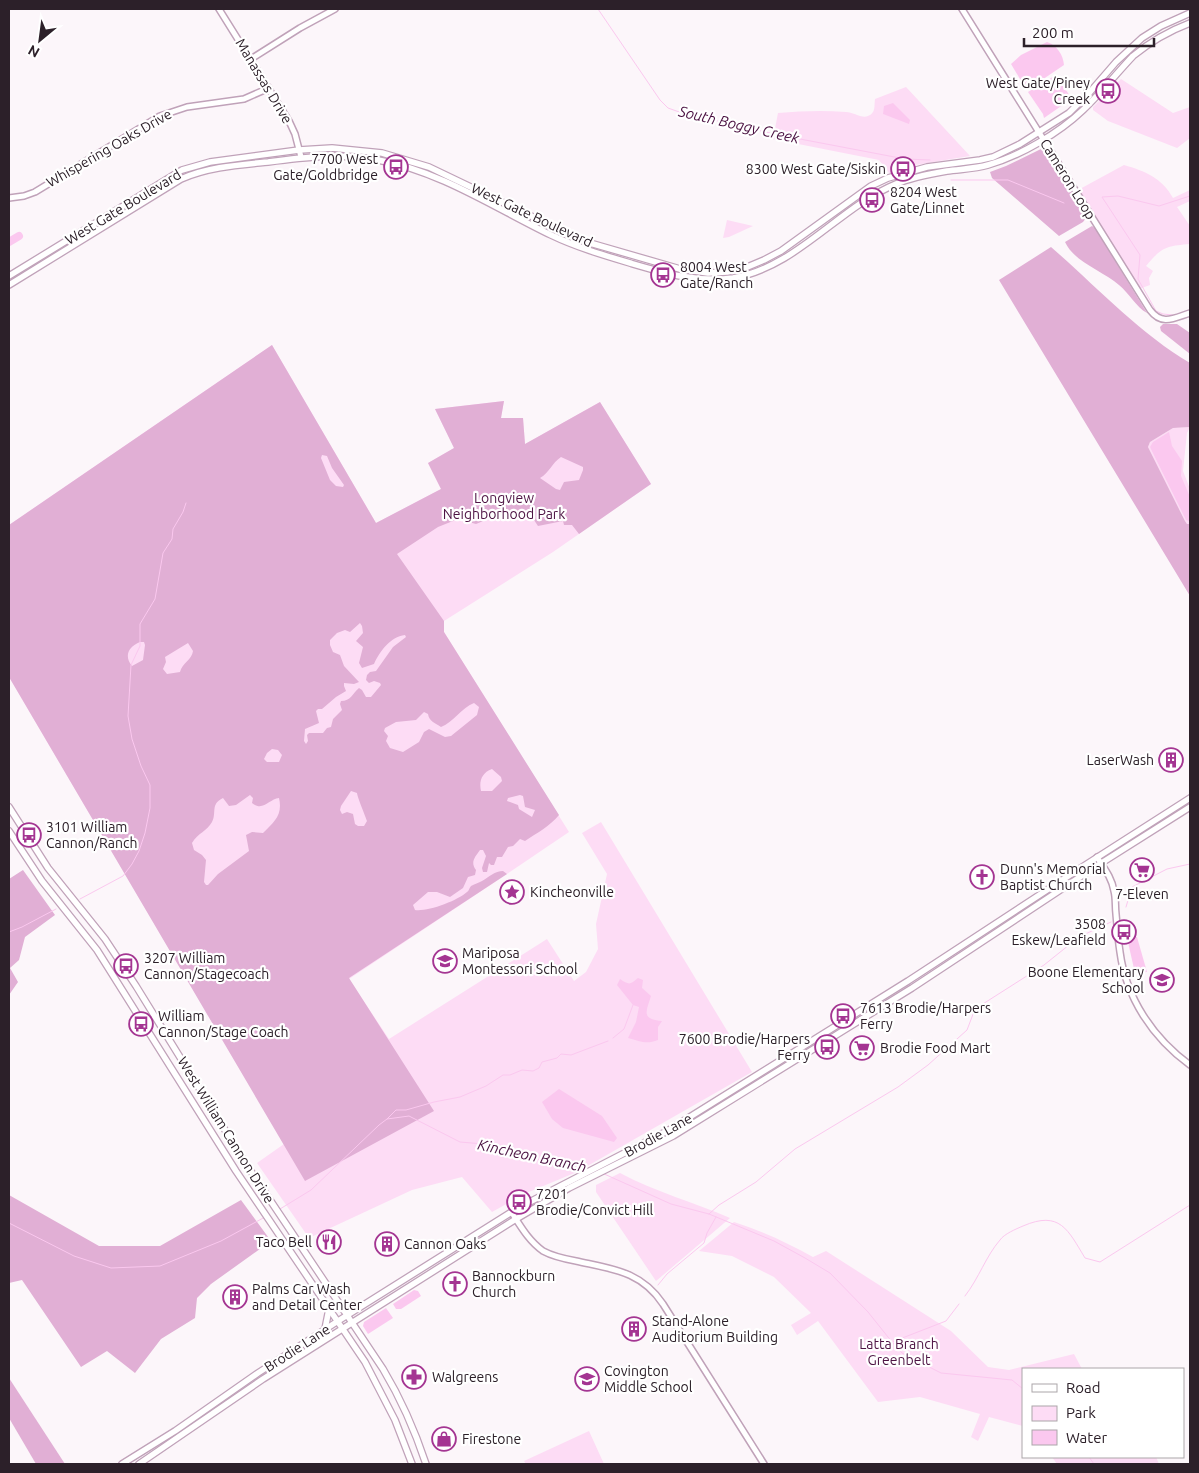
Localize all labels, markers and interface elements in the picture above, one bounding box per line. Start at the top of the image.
north arrow [15,15,65,65]
scale bar [1024,15,1154,47]
text: 200 m [1032,24,1074,41]
street label: Manassas Drive [232,36,296,126]
text: N [25,42,42,61]
place label: West Gate/Piney Creek [986,75,1090,107]
bus stop icon: West Gate/Piney Creek [1095,78,1121,104]
water label: South Boggy Creek [676,102,802,147]
street label: Whispering Oaks Drive [44,106,174,190]
street label: Cameron Loop [1037,136,1099,222]
place label: 7700 West Gate/Goldbridge [273,151,378,183]
bus stop icon: 7700 West Gate/Goldbridge [383,154,409,180]
bus stop icon: 8300 West Gate/Siskin [890,156,916,182]
place label: 8300 West Gate/Siskin [746,161,886,177]
street label: West Gate Boulevard [62,166,184,248]
street label: West Gate Boulevard [469,180,595,250]
place label: 8204 West Gate/Linnet [890,184,965,216]
bus stop icon: 8204 West Gate/Linnet [859,187,885,213]
place label: 8004 West Gate/Ranch [680,259,753,291]
bus stop icon: 8004 West Gate/Ranch [650,262,676,288]
park label: Longview Neighborhood Park [443,490,565,522]
building icon: LaserWash [1158,747,1184,773]
place label: LaserWash [1087,752,1154,768]
place label: 3101 William Cannon/Ranch [46,819,138,851]
bus stop icon: 3101 William Cannon/Ranch [16,822,42,848]
supermarket icon: 7-Eleven [1129,857,1155,883]
place label: Dunn's Memorial Baptist Church [1000,861,1106,893]
church icon: Dunn's Memorial Baptist Church [969,864,995,890]
place icon: Kincheonville [499,879,525,905]
place label: Kincheonville [530,884,614,900]
place label: 7-Eleven [1115,886,1169,902]
place label: 3508 Eskew/Leafield [1011,916,1106,948]
bus stop icon: 3508 Eskew/Leafield [1111,919,1137,945]
place label: Mariposa Montessori School [462,945,578,977]
school or university icon: Mariposa Montessori School [432,948,458,974]
place label: 3207 William Cannon/Stagecoach [144,950,269,982]
bus stop icon: 3207 William Cannon/Stagecoach [113,953,139,979]
place label: Boone Elementary School [1028,964,1144,996]
school or university icon: Boone Elementary School [1149,967,1175,993]
place label: 7613 Brodie/Harpers Ferry [860,1000,991,1032]
bus stop icon: 7613 Brodie/Harpers Ferry [830,1003,856,1029]
place label: William Cannon/Stage Coach [158,1008,289,1040]
bus stop icon: William Cannon/Stage Coach [128,1011,154,1037]
place label: 7600 Brodie/Harpers Ferry [679,1031,810,1063]
bus stop icon: 7600 Brodie/Harpers Ferry [814,1034,840,1060]
supermarket icon: Brodie Food Mart [849,1035,875,1061]
place label: Brodie Food Mart [880,1040,991,1056]
street label: West William Cannon Drive [174,1054,278,1206]
street label: Brodie Lane [621,1110,695,1160]
water label: Kincheon Branch [476,1136,588,1175]
place label: 7201 Brodie/Convict Hill [536,1186,654,1218]
bus stop icon: 7201 Brodie/Convict Hill [506,1189,532,1215]
restaurant icon: Taco Bell [316,1229,342,1255]
building icon: Cannon Oaks [374,1231,400,1257]
place label: Taco Bell [256,1234,312,1250]
place label: Cannon Oaks [404,1236,486,1252]
place label: Bannockburn Church [472,1268,555,1300]
church icon: Bannockburn Church [442,1271,468,1297]
place label: Palms Car Wash and Detail Center [252,1281,363,1313]
building icon: Palms Car Wash and Detail Center [222,1284,248,1310]
place label: Stand-Alone Auditorium Building [652,1313,778,1345]
building icon: Stand-Alone Auditorium Building [621,1316,647,1342]
street label: Brodie Lane [261,1321,333,1375]
park label: Latta Branch Greenbelt [859,1336,939,1368]
place label: Covington Middle School [604,1363,693,1395]
pharmacy icon: Walgreens [401,1364,427,1390]
school or university icon: Covington Middle School [574,1366,600,1392]
legend [1022,1368,1184,1458]
place label: Walgreens [432,1369,498,1385]
text: Road [1066,1379,1101,1396]
text: Park [1066,1404,1096,1421]
shop icon: Firestone [431,1426,457,1452]
text: Water [1066,1429,1107,1446]
place label: Firestone [462,1431,521,1447]

